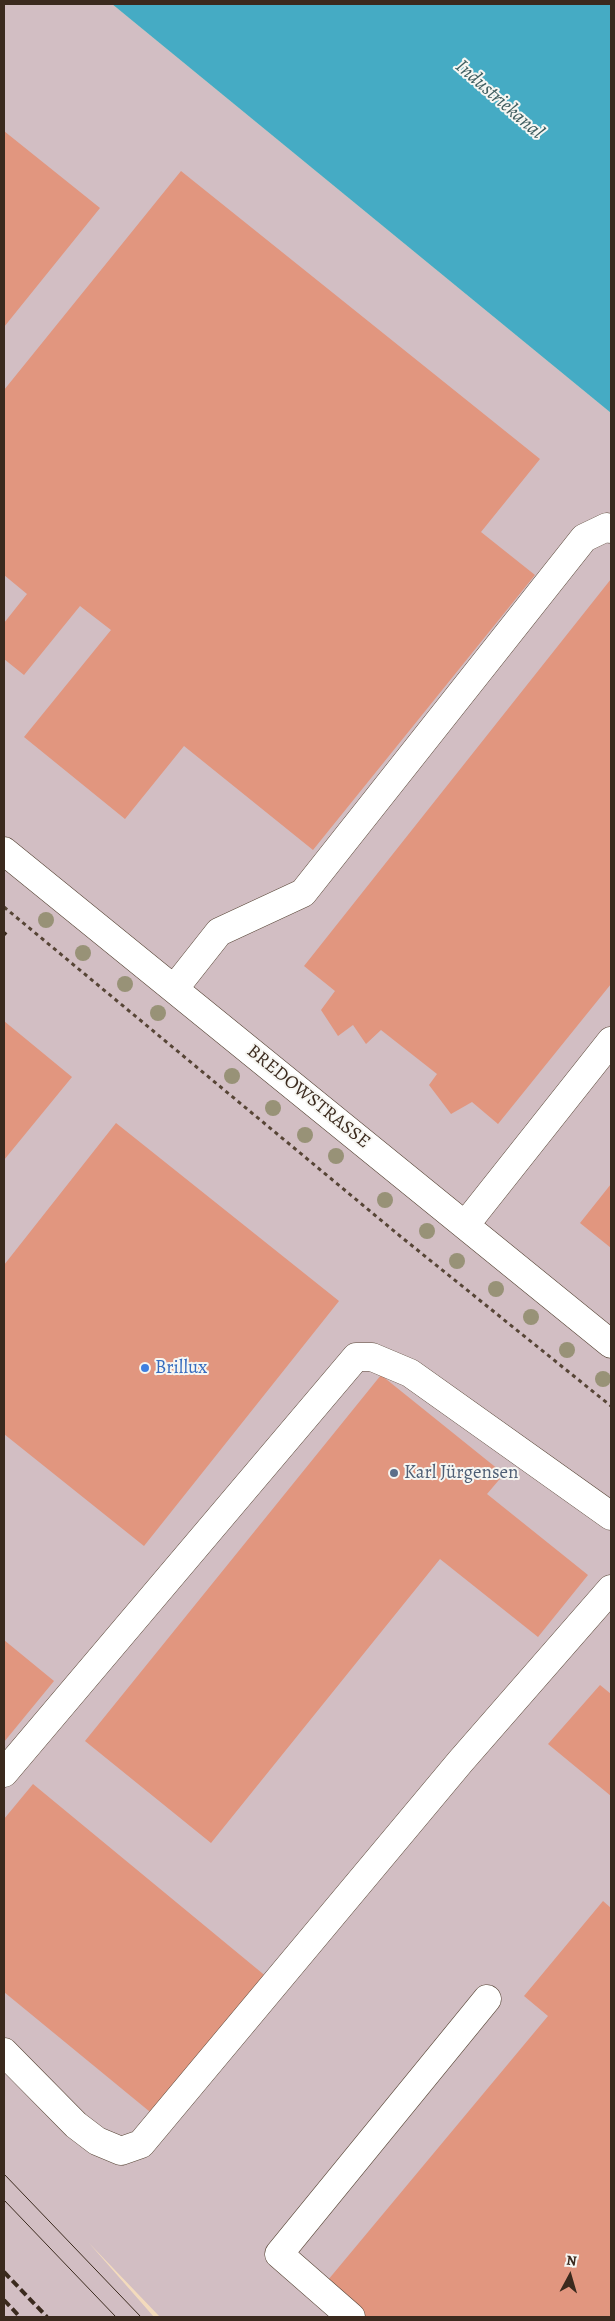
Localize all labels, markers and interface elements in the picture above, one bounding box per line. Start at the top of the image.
water label: Industriekanal [450,55,548,145]
street label: BREDOWSTRASSE [242,1040,374,1154]
place label: Brillux [155,1357,207,1379]
marker: Brillux [139,1362,151,1374]
place label: Karl Jürgensen [404,1462,518,1484]
marker: Karl Jürgensen [388,1467,400,1479]
north arrow [545,2251,595,2301]
text: N [566,2251,578,2271]

